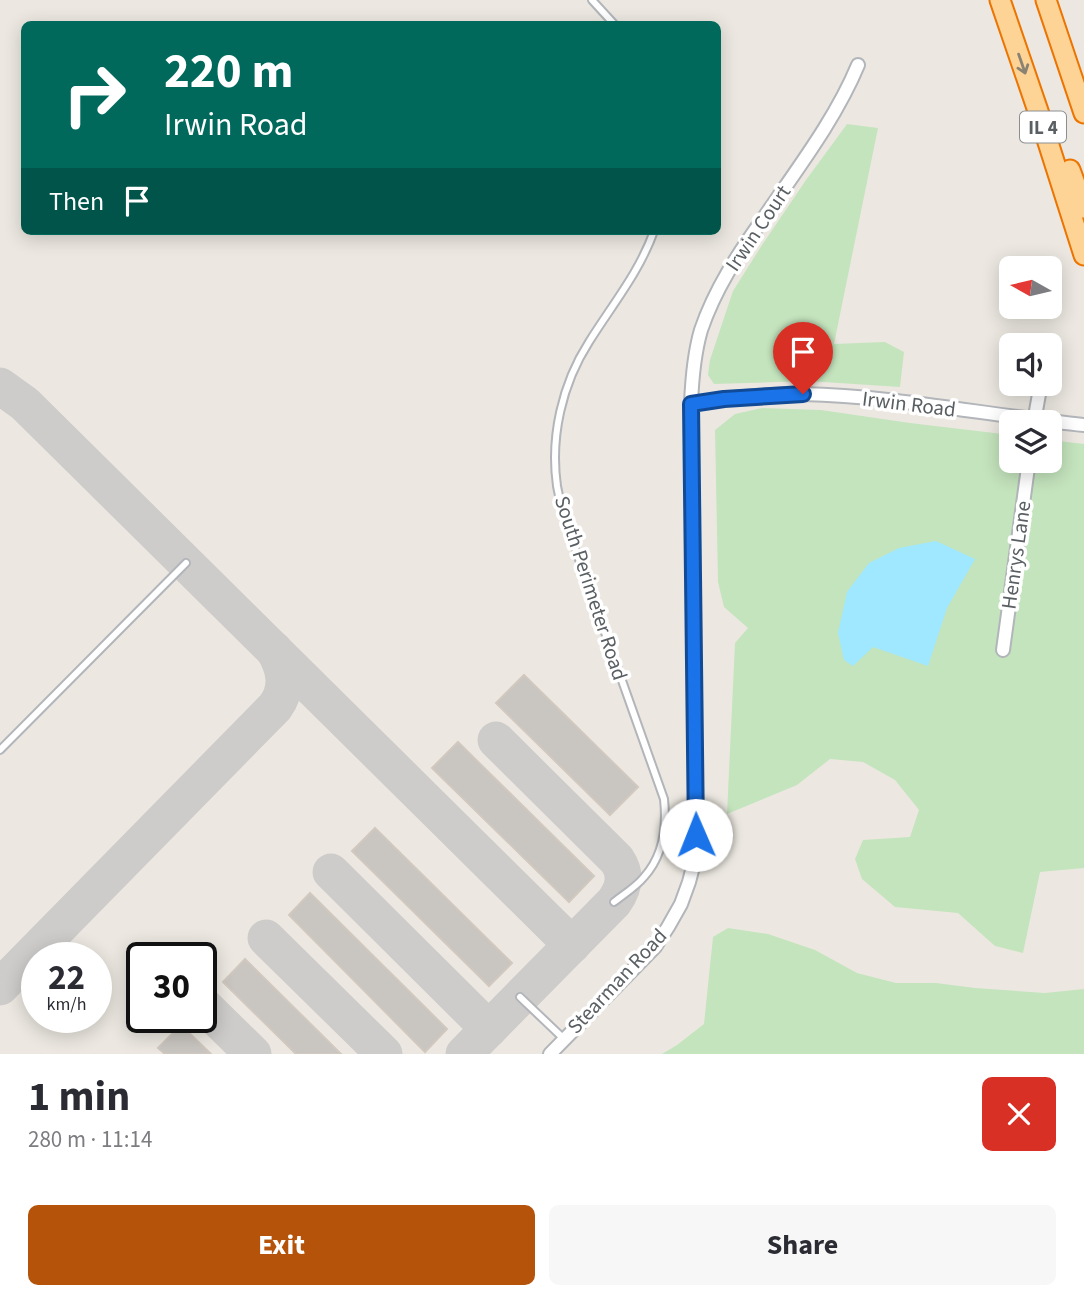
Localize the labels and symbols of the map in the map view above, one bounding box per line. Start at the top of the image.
one-way arrow [1017,53,1029,75]
road number: IL 4 [1020,111,1066,142]
street label: Irwin Court [718,179,798,277]
north arrow [999,256,1062,318]
pin [773,322,833,394]
street label: Irwin Road [860,383,958,425]
street label: South Perimeter Road [547,492,635,684]
street label: Henrys Lane [994,499,1038,611]
position arrow [659,798,733,872]
street label: Stearman Road [560,922,674,1040]
speed limit sign: 30 [126,942,217,1033]

